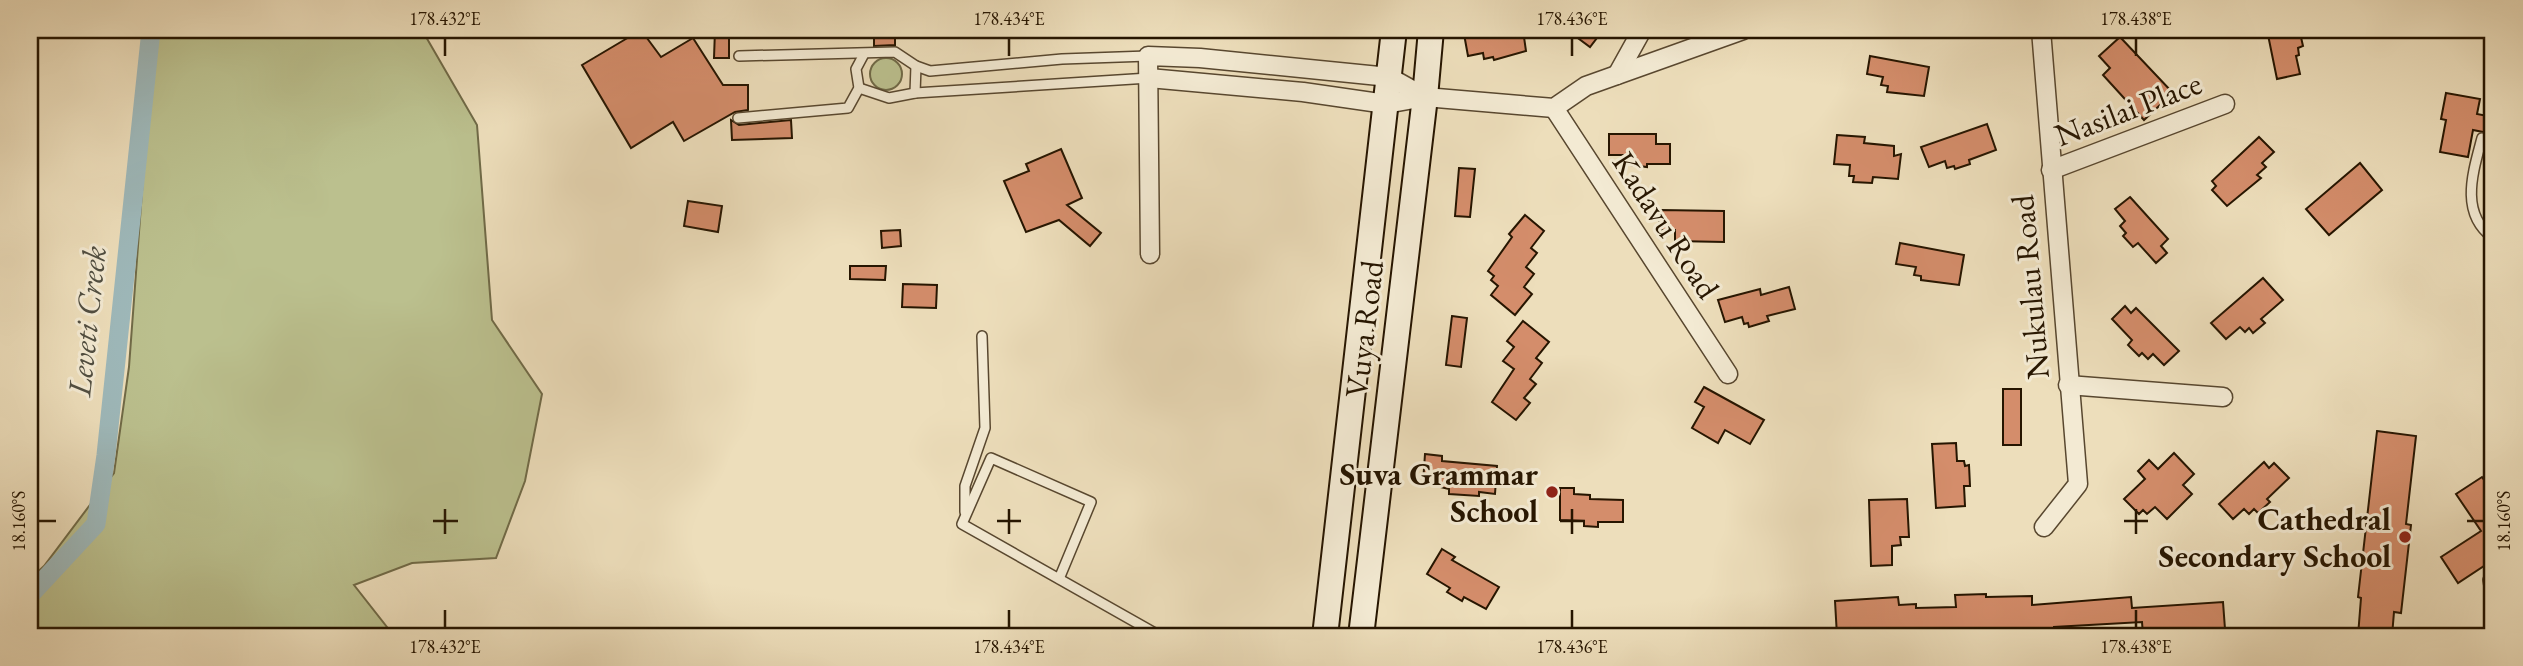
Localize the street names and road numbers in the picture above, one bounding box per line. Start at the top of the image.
street label: Nasilai Place [2049,62,2207,156]
street label: Kadavu Road [1603,143,1730,307]
street label: Nukulau Road [2001,192,2059,381]
street label: Vuya Road [1335,257,1393,400]

